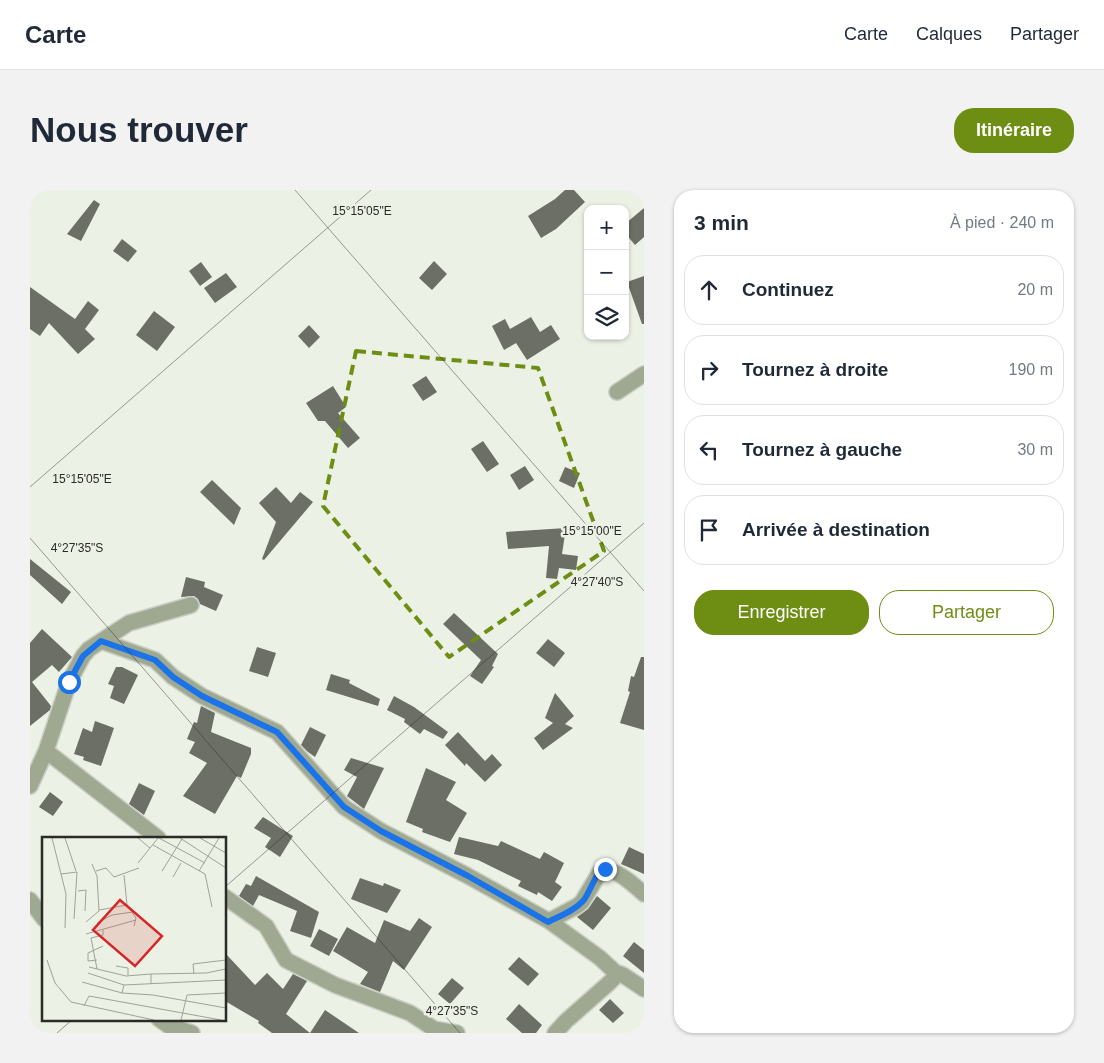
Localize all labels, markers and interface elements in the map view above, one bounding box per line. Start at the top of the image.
text: Carte [25,21,86,48]
text: Carte [844,24,888,44]
text: Calques [916,24,982,44]
text: Partager [1010,24,1079,44]
button: Itinéraire [954,108,1074,153]
text: Nous trouver [30,110,248,149]
text: 15°15'05"E [332,204,392,218]
map controls [584,205,629,340]
button: + [584,205,629,250]
text: 3 min [694,211,749,234]
text: À pied · 240 m [950,214,1054,231]
button: − [584,250,629,295]
icon: ahead [695,276,723,304]
text: Continuez [742,279,834,300]
text: 20 m [1017,281,1053,298]
button: layers [584,295,629,340]
icon: right [695,356,723,384]
text: Tournez à droite [742,359,888,380]
text: 190 m [1009,361,1053,378]
icon: left [695,436,723,464]
text: Tournez à gauche [742,439,902,460]
text: 30 m [1017,441,1053,458]
text: 15°15'05"E [52,472,112,486]
icon: arrive [695,516,723,544]
text: Arrivée à destination [742,519,930,540]
text: 15°15'00"E [562,524,622,538]
text: 4°27'35"S [51,541,103,555]
text: 4°27'40"S [571,575,623,589]
button: Enregistrer [694,590,869,635]
button: Partager [879,590,1054,635]
route start [58,671,81,694]
inset map [42,837,226,1020]
route end [594,858,617,881]
text: 4°27'35"S [426,1004,478,1018]

